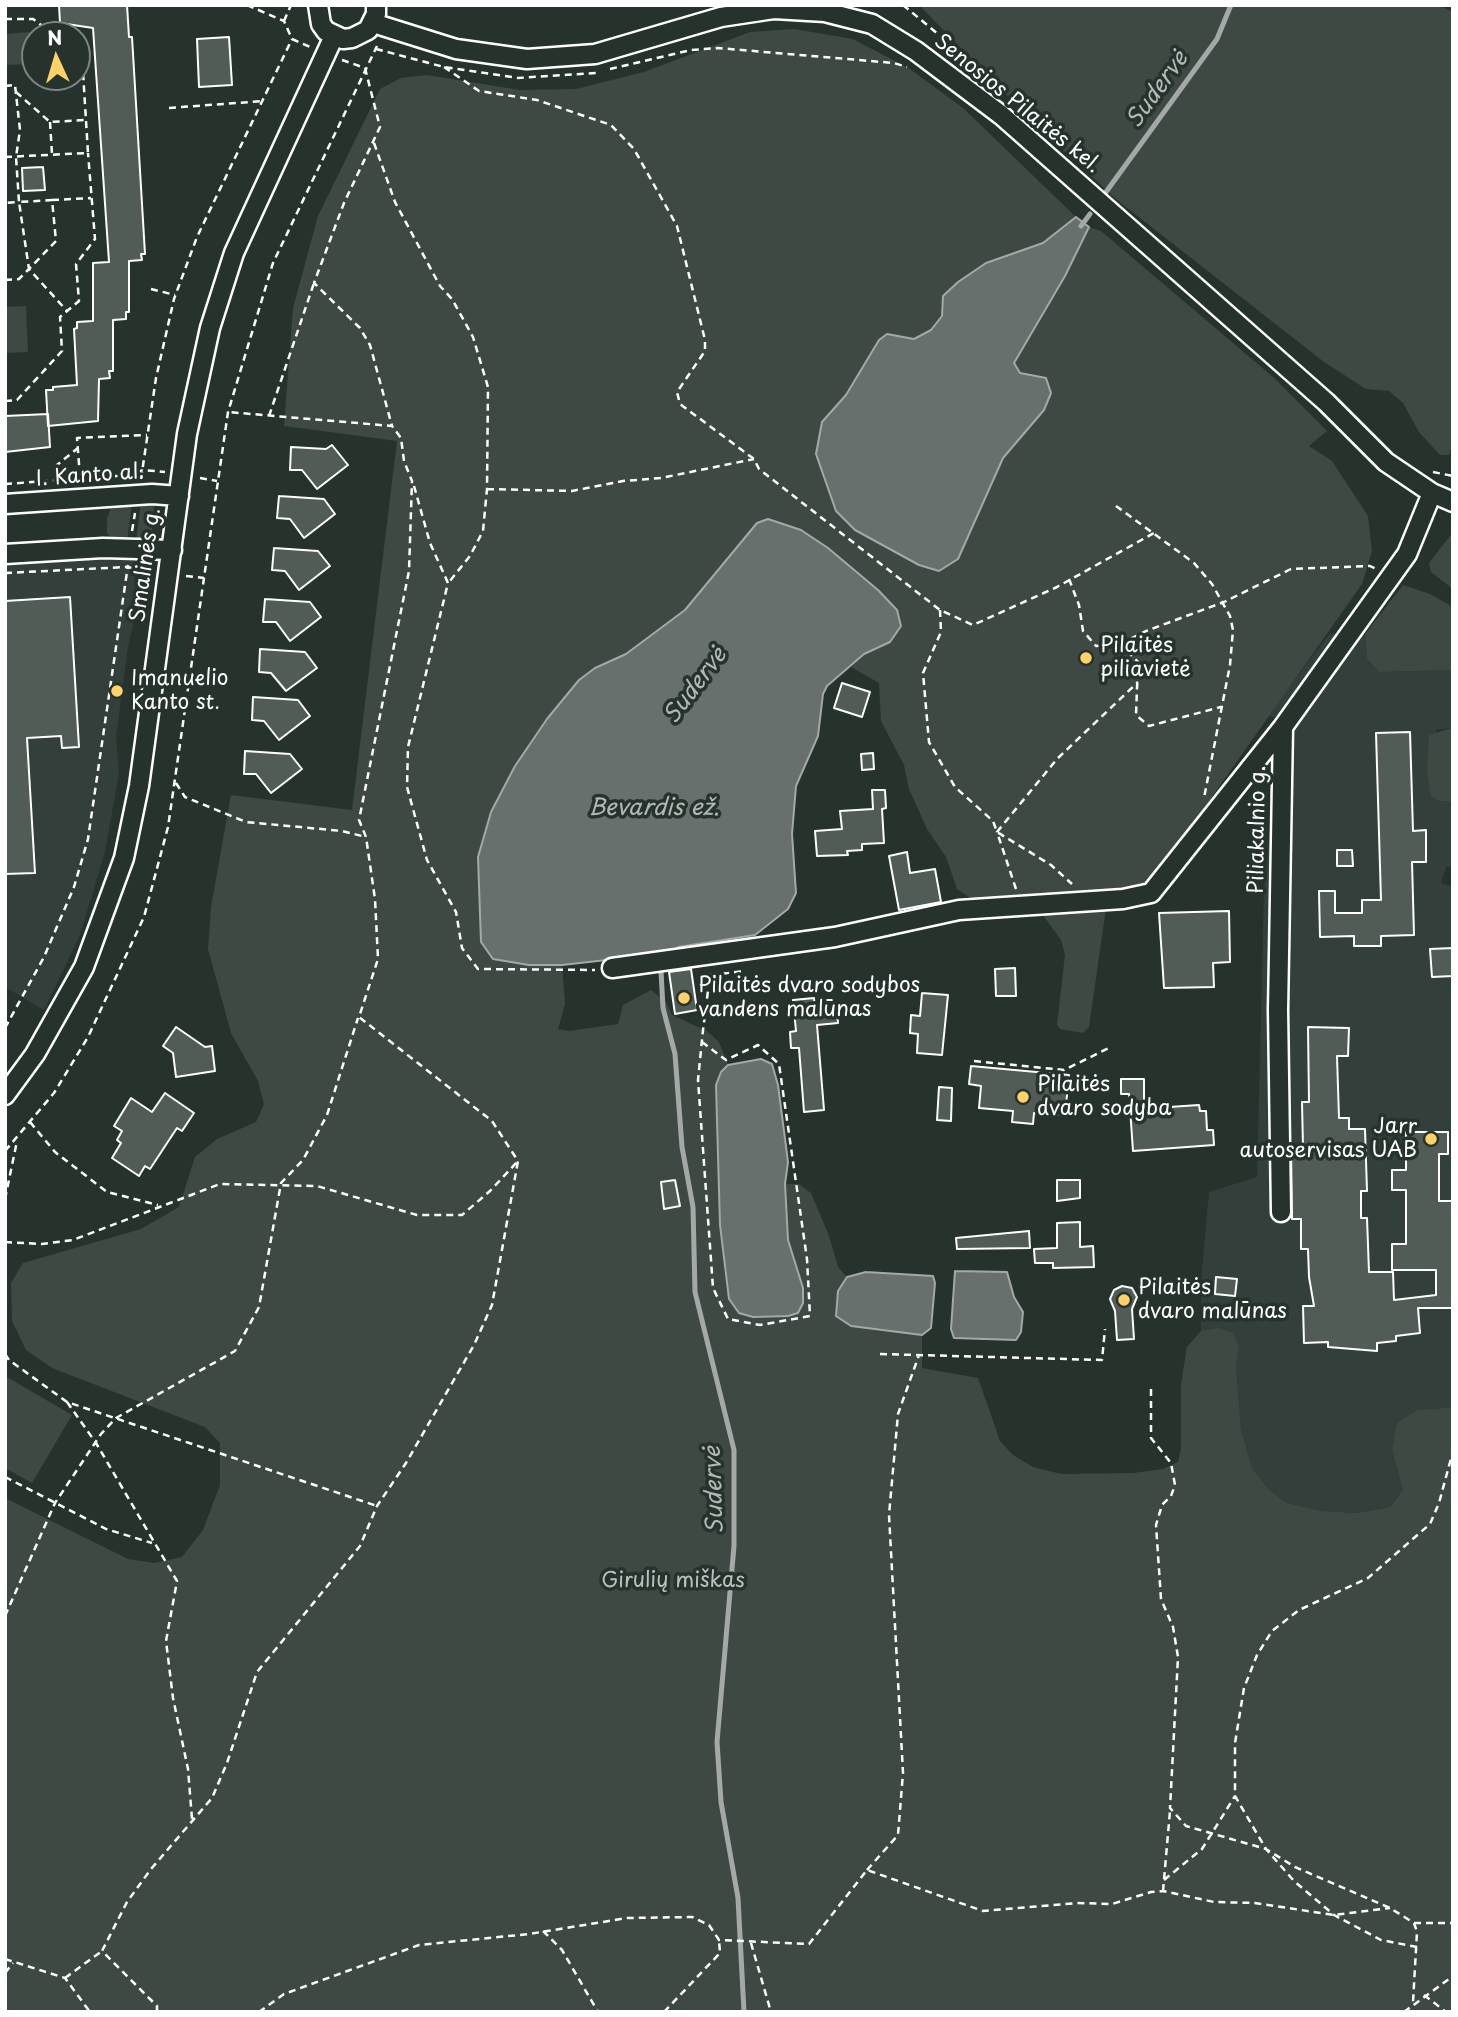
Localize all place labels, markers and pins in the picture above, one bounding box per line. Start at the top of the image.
place label: Pilaitės piliavietė [1100,633,1191,683]
marker: Pilaitės piliavietė [1078,650,1094,666]
place label: Imanuelio Kanto st. [131,666,229,716]
marker: Imanuelio Kanto st. [109,683,125,699]
place label: Pilaitės dvaro sodybos vandens malūnas [698,973,920,1023]
marker: Pilaitės dvaro sodybos vandens malūnas [676,990,692,1006]
place label: Pilaitės dvaro sodyba [1037,1072,1171,1122]
marker: Pilaitės dvaro sodyba [1015,1089,1031,1105]
place label: Jarr autoservisas UAB [1240,1114,1417,1164]
marker: Jarr autoservisas UAB [1423,1131,1439,1147]
place label: Pilaitės dvaro malūnas [1138,1275,1287,1325]
marker: Pilaitės dvaro malūnas [1116,1292,1132,1308]

